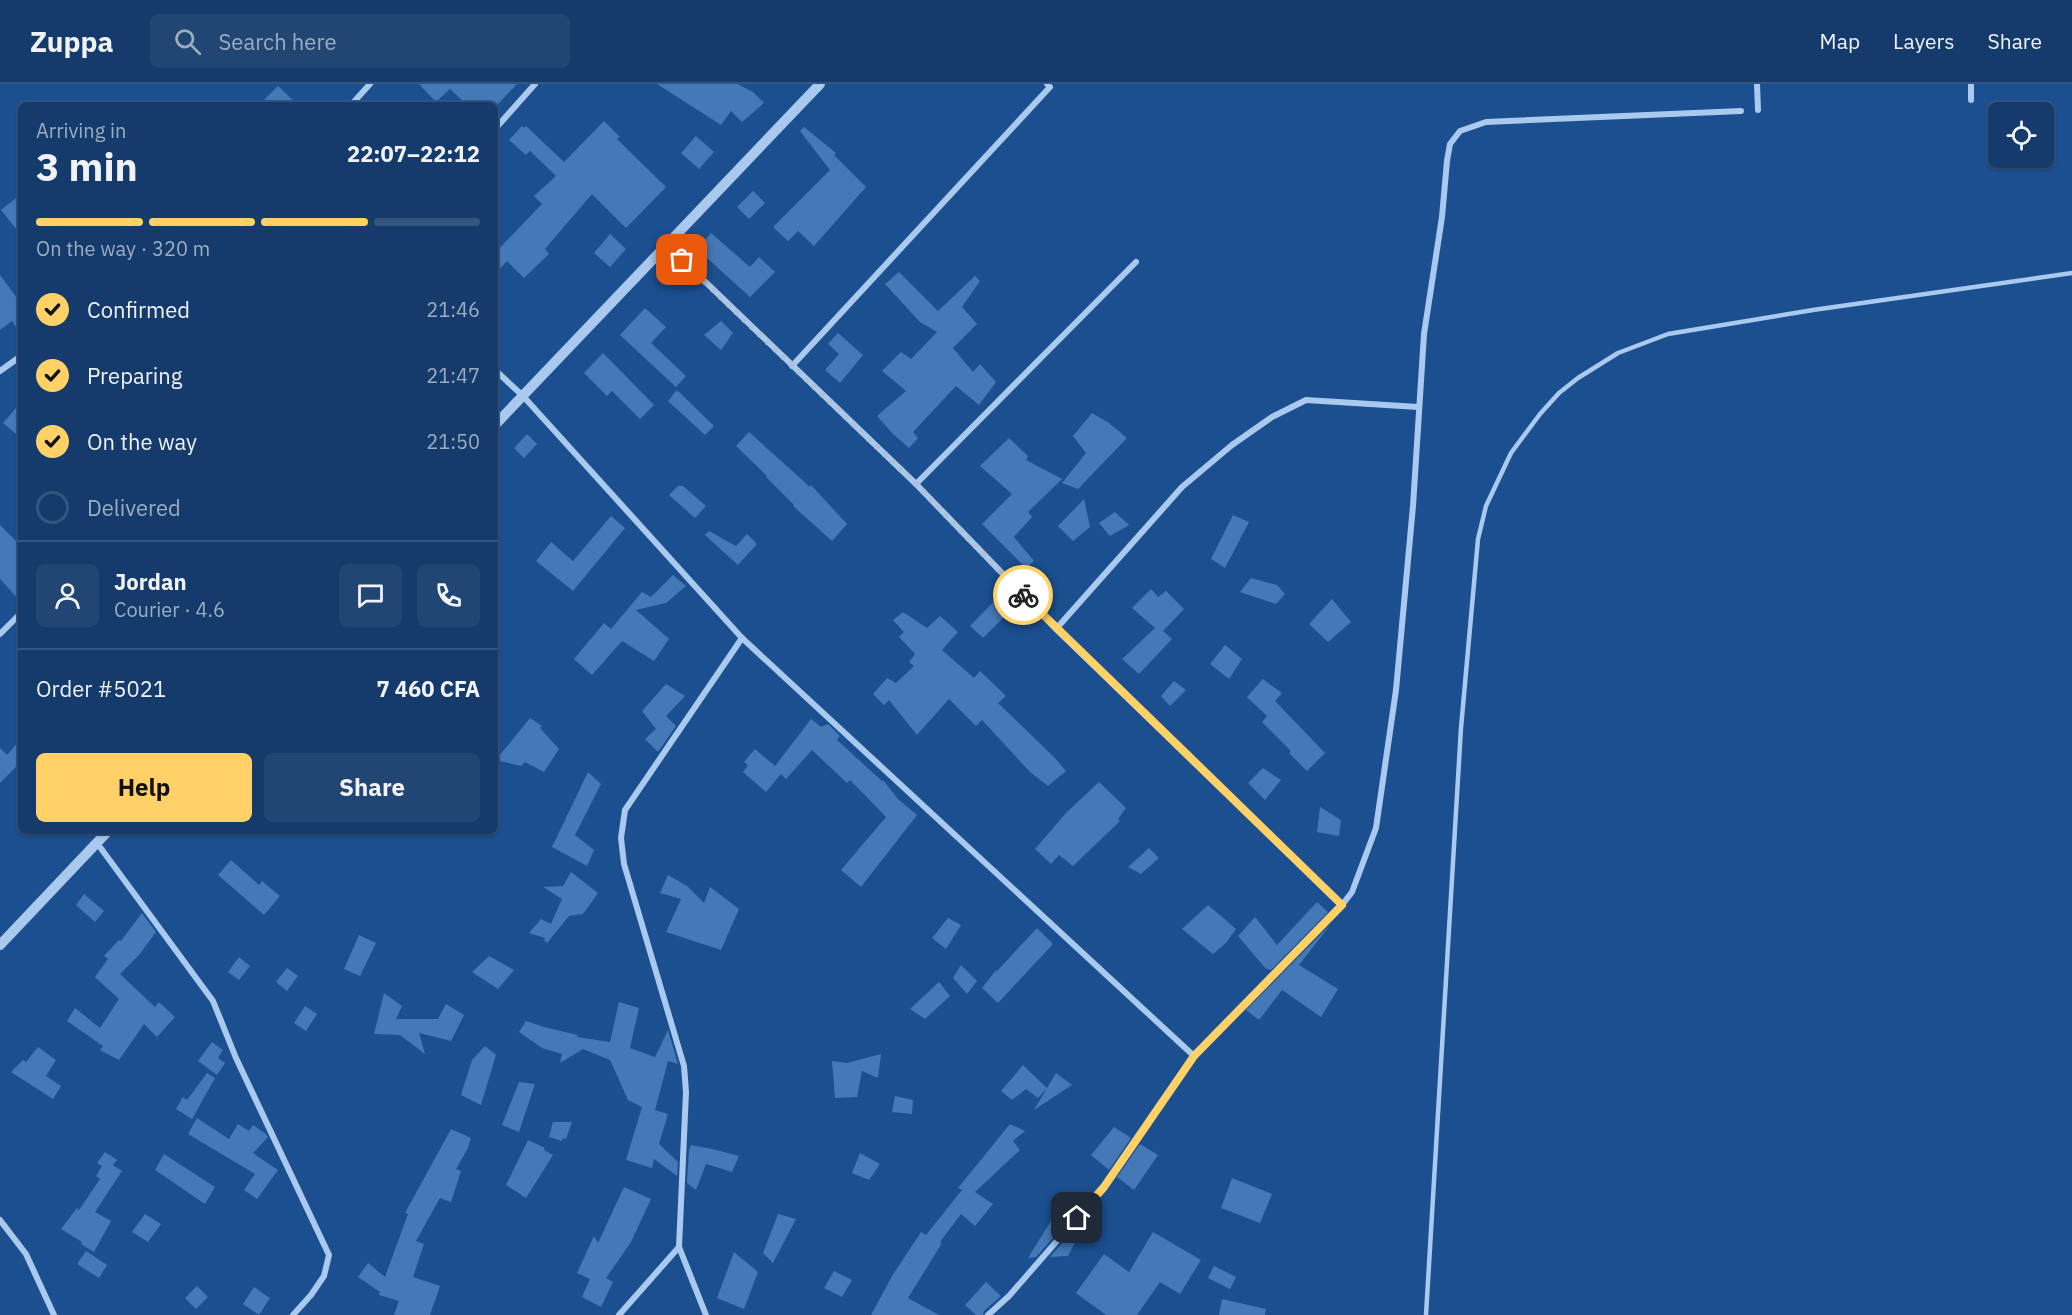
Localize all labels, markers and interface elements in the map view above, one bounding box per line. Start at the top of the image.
search box [150,14,570,68]
text: Zuppa [30,23,114,60]
icon: search [171,25,204,58]
text: Search here [219,27,336,56]
text: Map [1820,27,1860,55]
text: Layers [1893,27,1955,55]
text: Share [1988,27,2042,55]
map controls [1988,102,2054,168]
button: locate [1988,102,2054,168]
text: Arriving in [36,117,126,144]
text: 22:07–22:12 [347,139,480,168]
text: 3 min [36,141,138,192]
pin [656,234,707,285]
text: On the way · 320 m [36,235,210,262]
icon: bag [665,243,698,276]
icon: check [36,293,69,326]
text: Confirmed [87,295,190,324]
text: 21:46 [426,296,480,323]
icon: check [36,359,69,392]
text: Preparing [87,361,182,390]
text: 21:47 [426,362,480,389]
icon: check [36,425,69,458]
text: On the way [87,427,197,456]
text: 21:50 [426,428,480,455]
text: Delivered [87,493,181,522]
button: person [36,564,99,627]
button: chat [339,564,402,627]
button: phone [417,564,480,627]
courier [993,565,1053,625]
text: Jordan [114,567,187,596]
icon: bike [1007,579,1040,612]
text: Courier · 4.6 [114,596,225,623]
text: Order #5021 [36,674,166,703]
text: 7 460 CFA [376,674,480,703]
button: Help [36,753,252,822]
button: Share [264,753,480,822]
pin [1051,1192,1102,1243]
icon: home [1060,1201,1093,1234]

